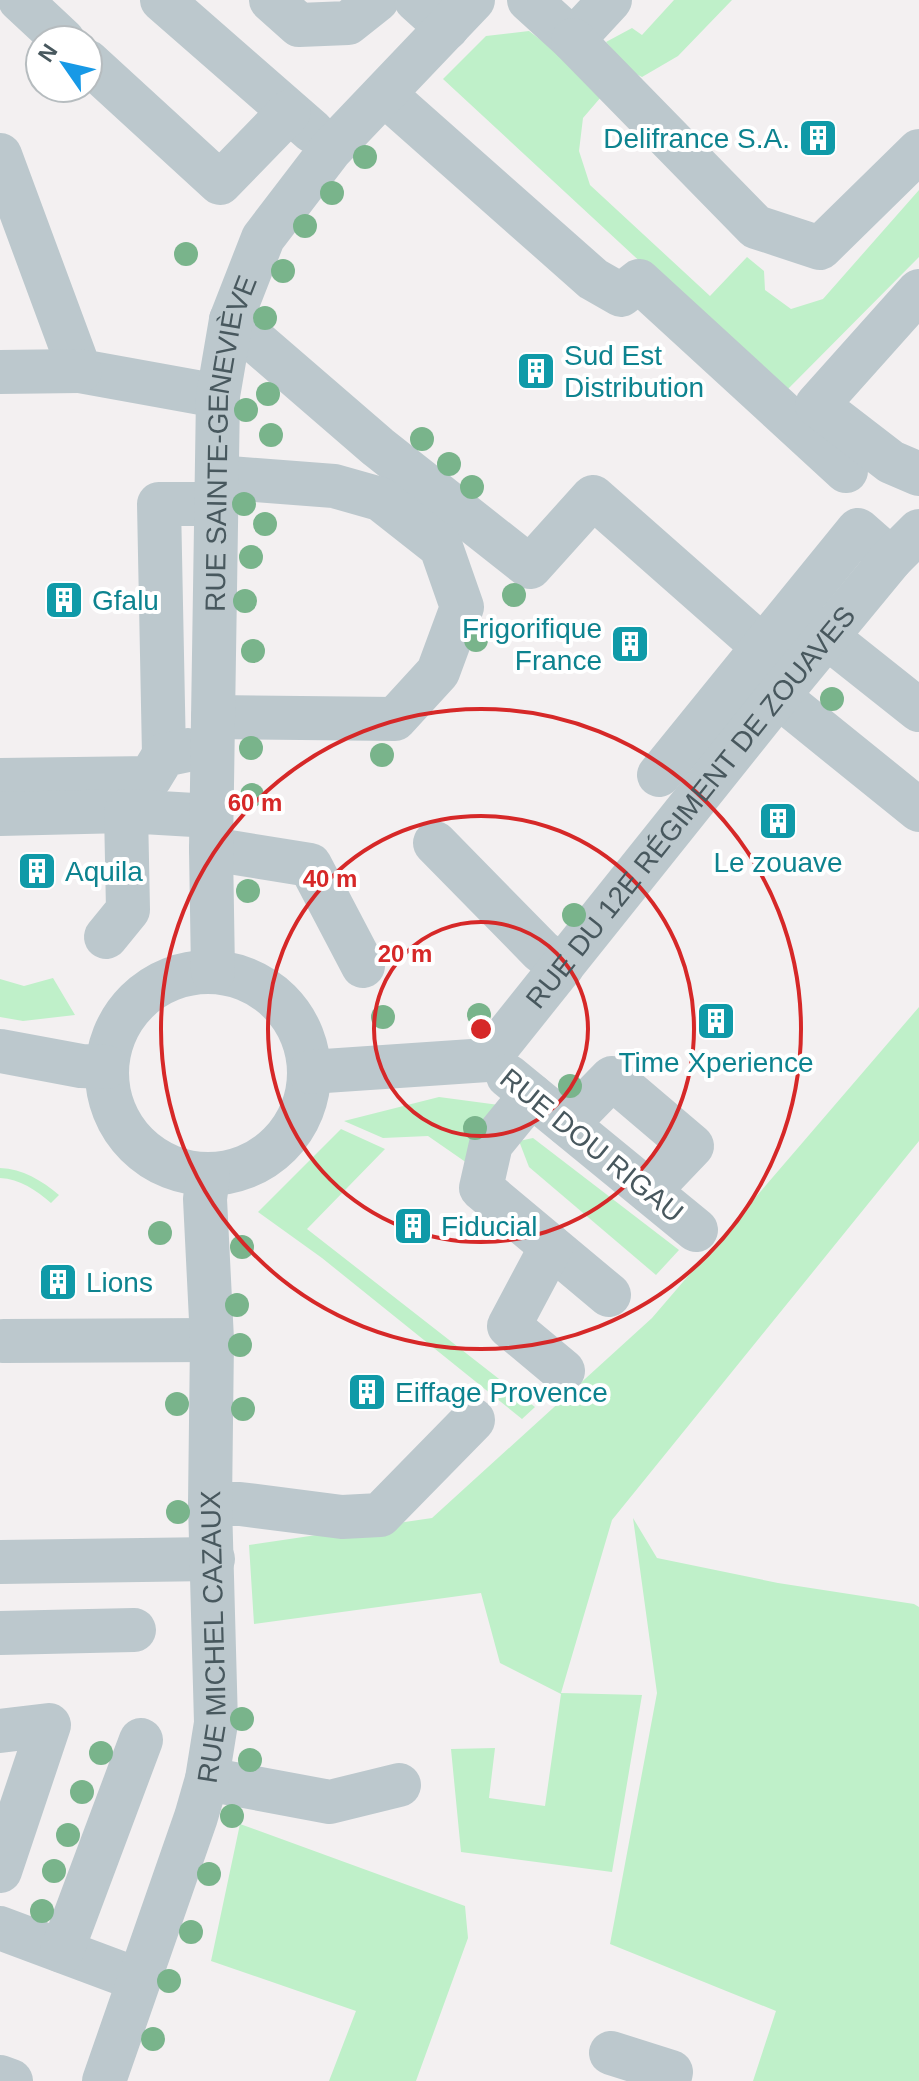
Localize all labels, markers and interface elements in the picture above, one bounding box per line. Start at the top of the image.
north arrow [24,24,104,104]
text: N [33,40,63,67]
building icon: Delifrance S.A. [797,117,839,159]
place label: Delifrance S.A. [603,123,790,154]
street label: RUE SAINTE-GENEVIÈVE [200,271,263,612]
place label: Sud Est Distribution [564,340,704,403]
building icon: Sud Est Distribution [515,350,557,392]
building icon: Gfalu [43,579,85,621]
place label: Gfalu [92,585,159,616]
street label: RUE DU 12E RÉGIMENT DE ZOUAVES [520,600,861,1014]
place label: Frigorifique France [462,613,602,676]
building icon: Frigorifique France [609,623,651,665]
text: 60 m [228,789,282,816]
building icon: Le zouave [757,800,799,842]
place label: Le zouave [713,847,843,878]
building icon: Aquila [16,850,58,892]
place label: Aquila [65,856,143,887]
text: 40 m [303,865,357,892]
text: 20 m [378,940,432,967]
building icon: Time Xperience [695,1000,737,1042]
centre of rings [467,1015,495,1043]
place label: Time Xperience [618,1047,814,1078]
street label: RUE DOU RIGAU [494,1062,689,1228]
building icon: Fiducial [392,1205,434,1247]
place label: Fiducial [441,1211,537,1242]
building icon: Lions [37,1261,79,1303]
place label: Lions [86,1267,153,1298]
building icon: Eiffage Provence [346,1371,388,1413]
place label: Eiffage Provence [395,1377,608,1408]
street label: RUE MICHEL CAZAUX [192,1490,232,1785]

